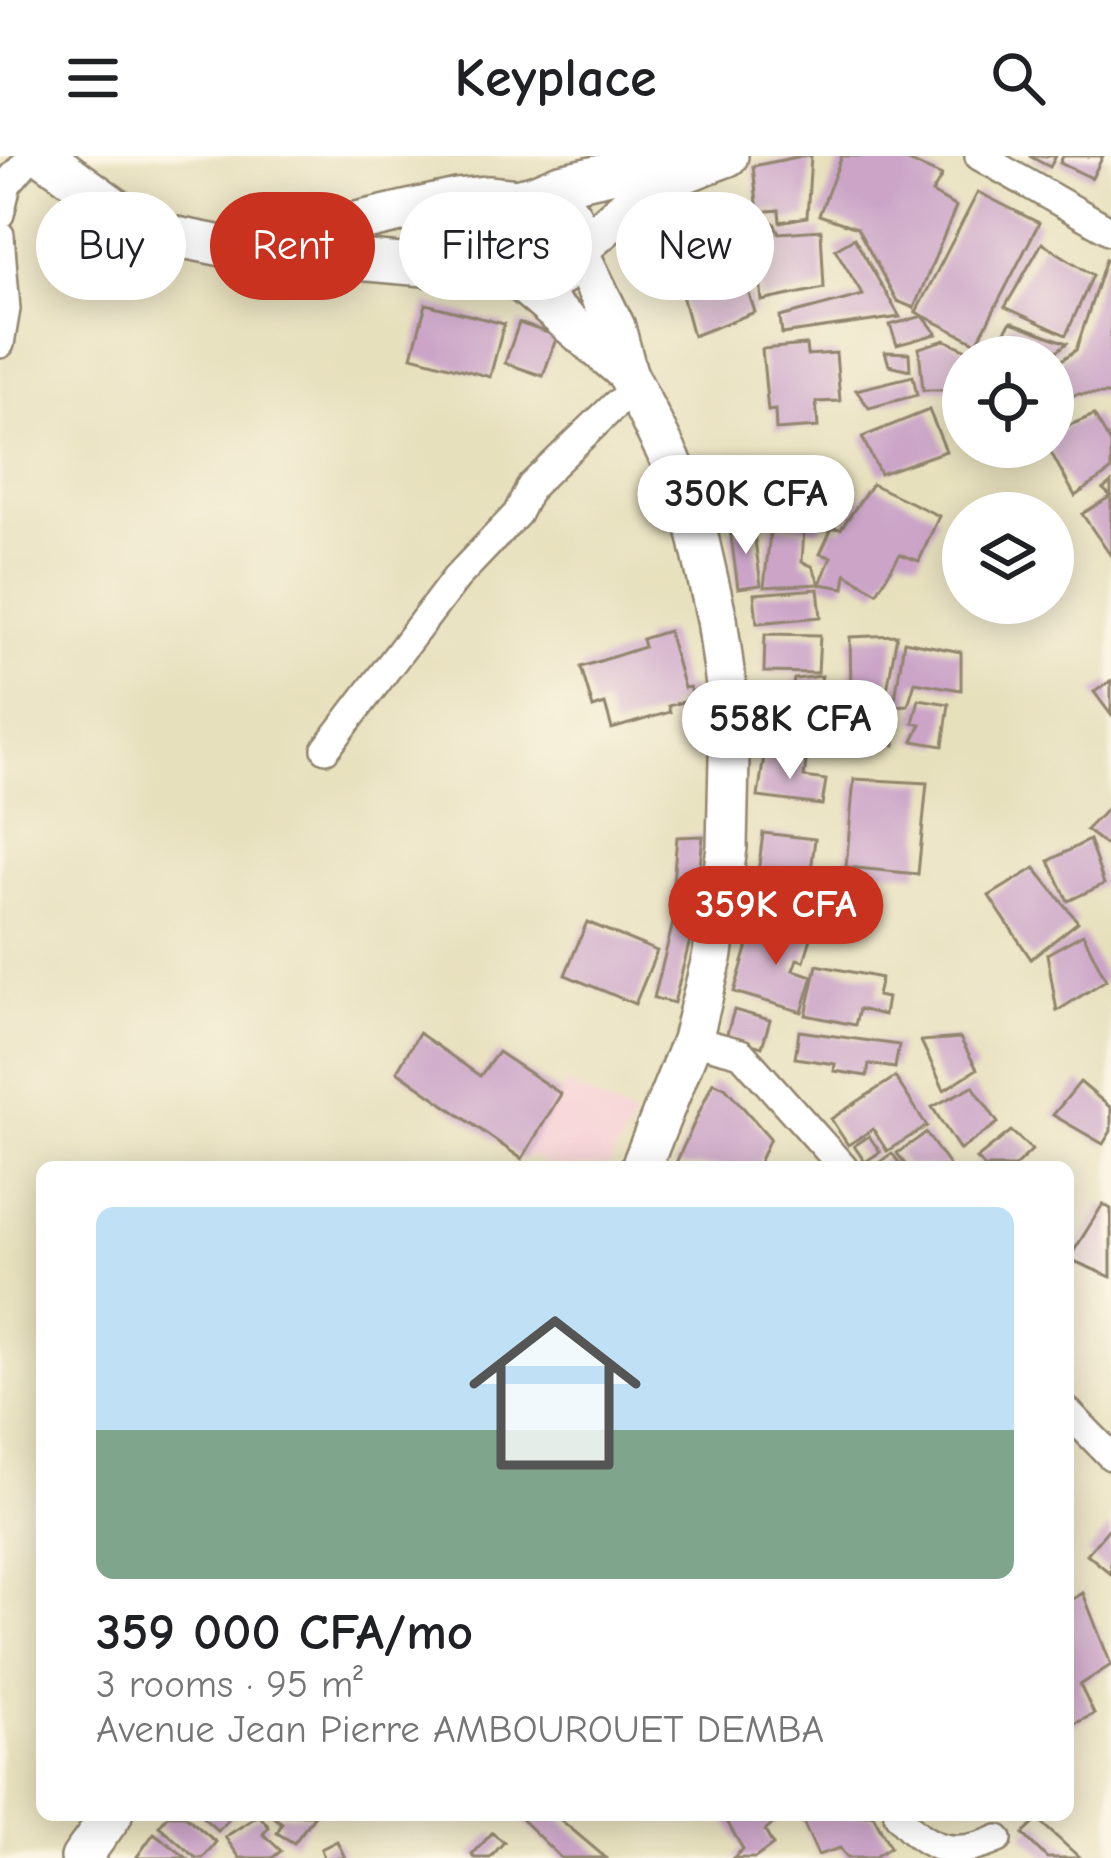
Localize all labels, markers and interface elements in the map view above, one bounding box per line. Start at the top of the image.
icon: menu [60,45,126,111]
icon: search [985,45,1051,111]
text: Keyplace [455,47,656,110]
chip: Buy [36,192,186,300]
chip: Rent [210,192,375,300]
chip: Filters [399,192,592,300]
chip: New [616,192,774,300]
map controls [942,336,1074,624]
button: locate [942,336,1074,468]
pin: 350K CFA [622,455,870,557]
text: 350K CFA [664,471,828,516]
button: layers [942,492,1074,624]
pin: 558K CFA [666,680,914,782]
text: 558K CFA [709,696,871,741]
pin: 359K CFA [652,866,900,968]
text: 359K CFA [695,882,857,927]
icon: home [447,1285,663,1501]
text: 359 000 CFA/mo [96,1603,473,1662]
text: 3 rooms · 95 m² [96,1662,363,1707]
text: Avenue Jean Pierre AMBOUROUET DEMBA [96,1707,824,1752]

